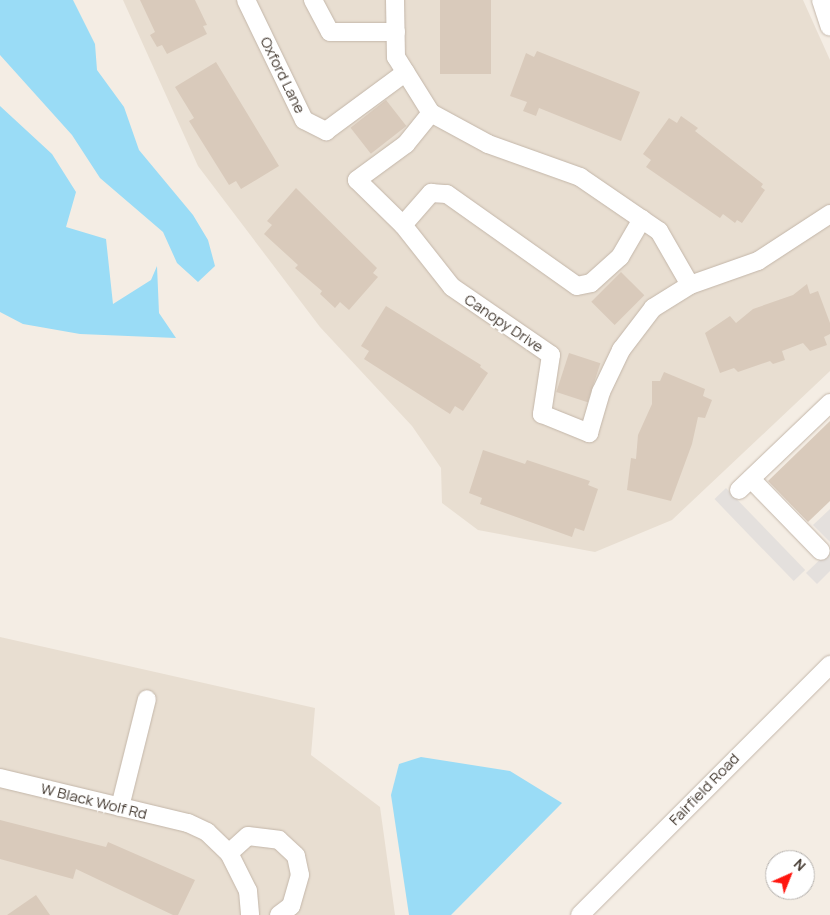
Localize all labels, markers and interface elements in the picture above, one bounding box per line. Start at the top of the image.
street label: Oxford Lane [257,34,309,116]
street label: Canopy Drive [461,290,547,356]
street label: Fairfield Road [665,749,743,829]
street label: W Black Wolf Rd [39,779,149,823]
north arrow [765,850,815,900]
text: N [790,854,810,875]

